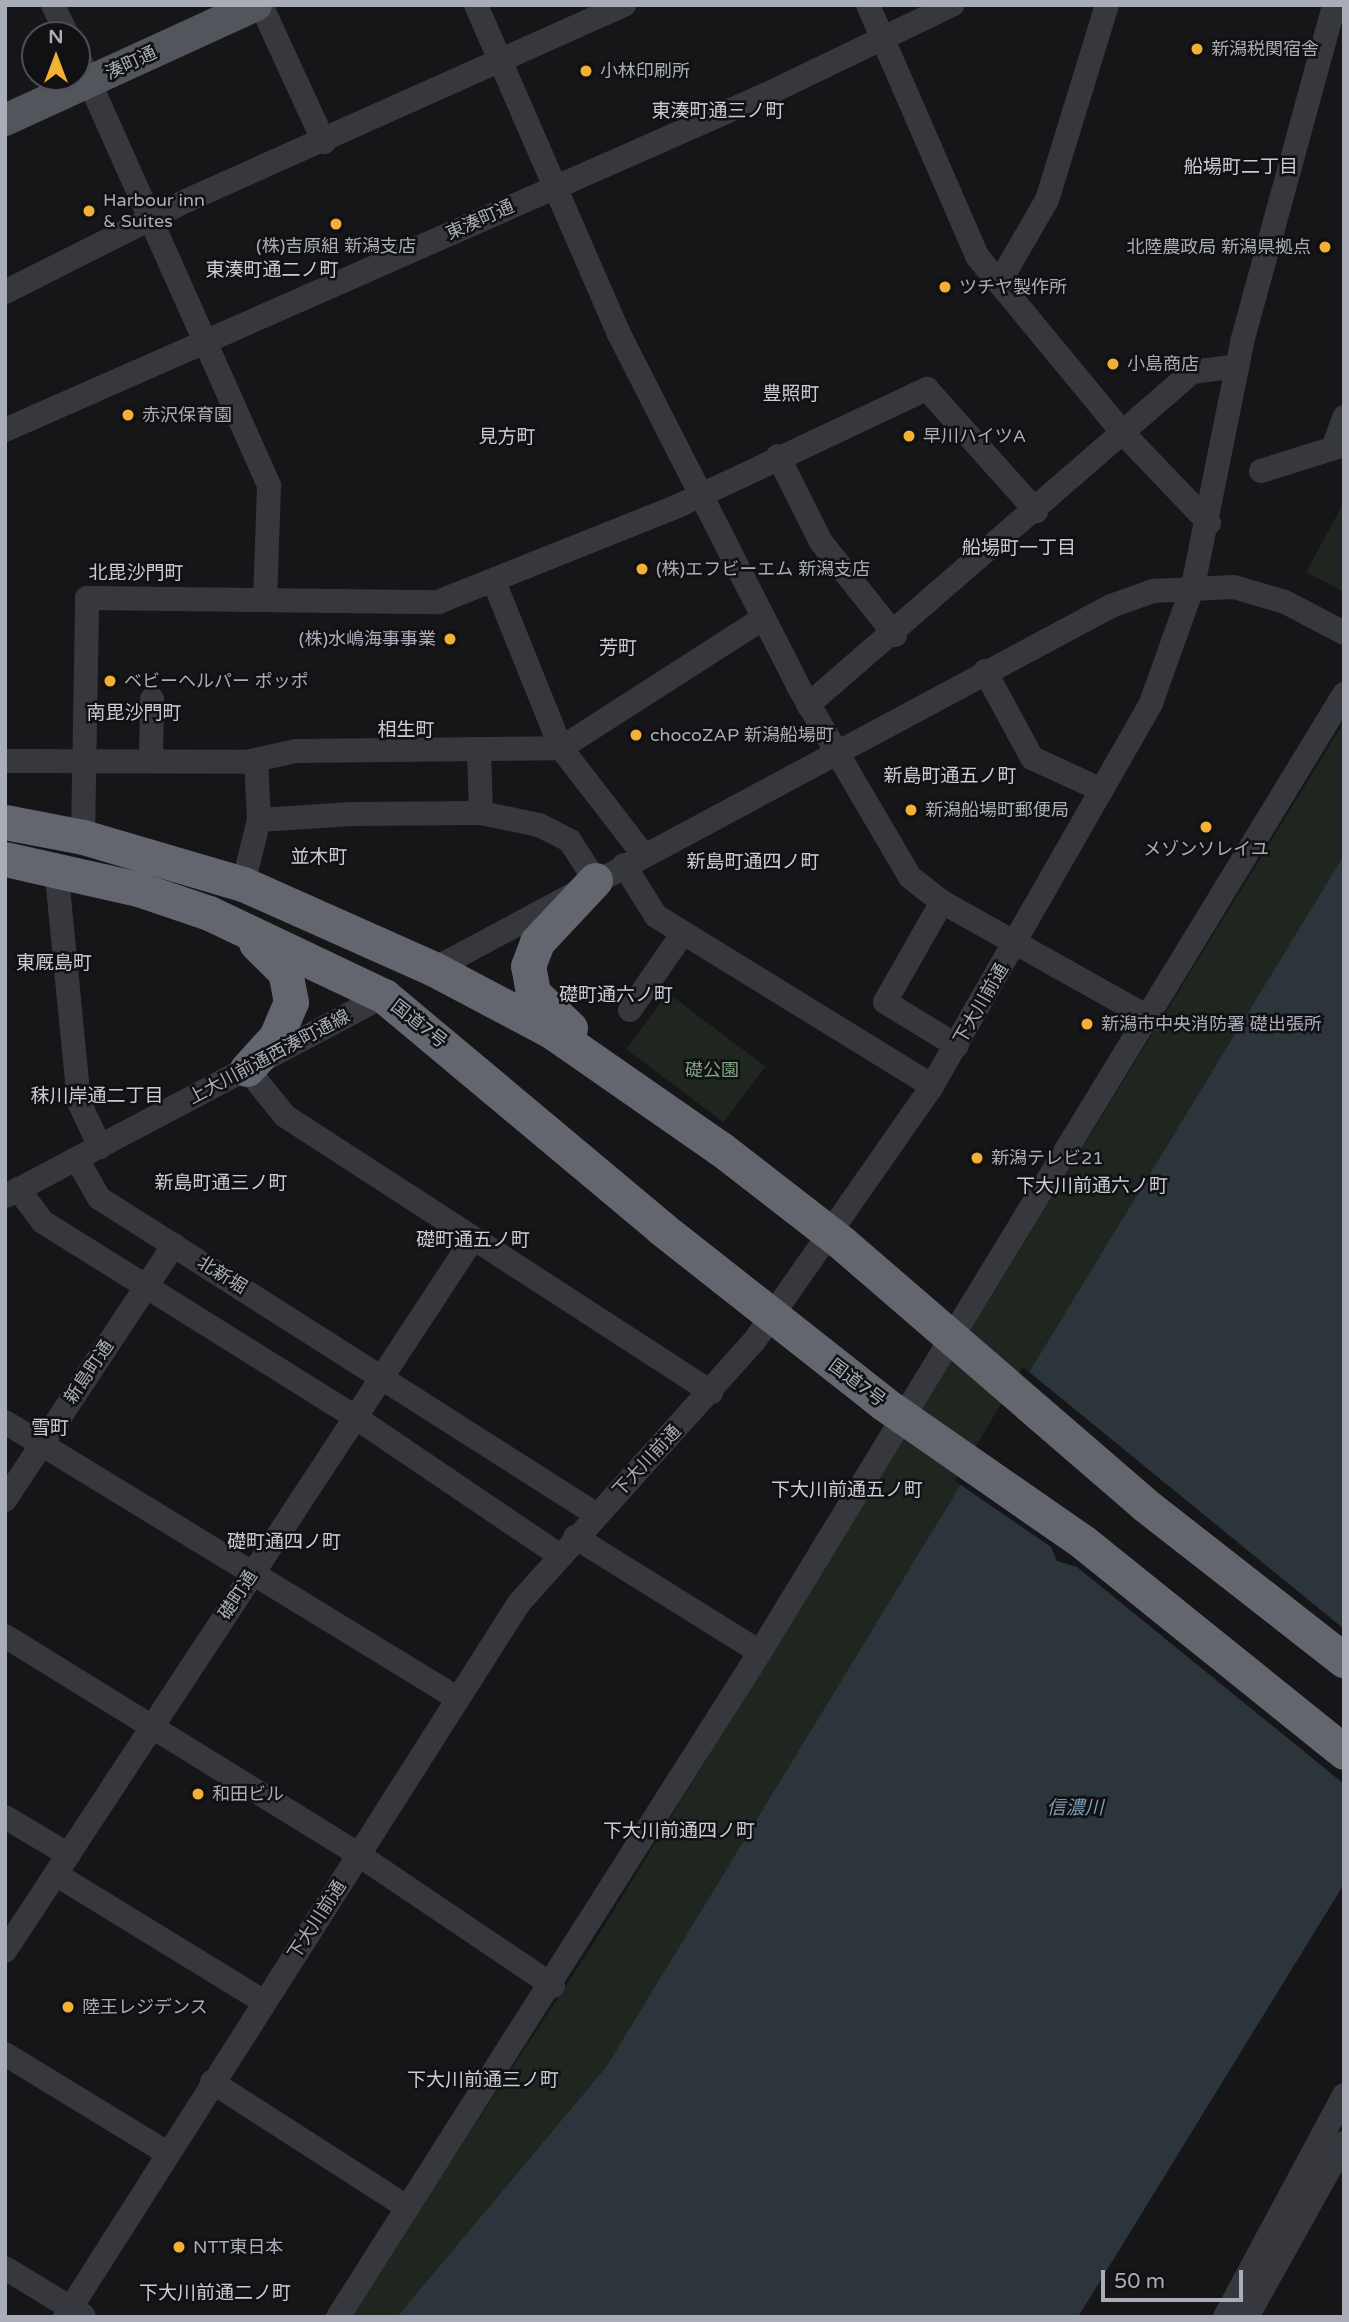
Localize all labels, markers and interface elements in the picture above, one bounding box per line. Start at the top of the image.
north arrow [21,21,91,91]
text: N [48,26,64,48]
place label: 新潟税関宿舎 [1211,38,1319,60]
marker: 新潟税関宿舎 [1189,41,1205,57]
street label: 湊町通 [102,42,160,84]
place label: 小林印刷所 [600,60,690,82]
marker: 小林印刷所 [578,63,594,79]
district label: 東湊町通三ノ町 [652,101,784,123]
district label: 船場町二丁目 [1184,157,1298,179]
place label: Harbour inn & Suites [103,190,205,232]
street label: 東湊町通 [443,195,517,245]
marker: Harbour inn & Suites [81,203,97,219]
marker: (株)吉原組 新潟支店 [328,216,344,232]
place label: (株)吉原組 新潟支店 [256,235,416,257]
place label: 北陸農政局 新潟県拠点 [1126,236,1311,258]
marker: 北陸農政局 新潟県拠点 [1317,239,1333,255]
district label: 東湊町通二ノ町 [206,260,338,282]
place label: ツチヤ製作所 [959,276,1067,298]
marker: ツチヤ製作所 [937,279,953,295]
place label: 小島商店 [1127,353,1199,375]
marker: 小島商店 [1105,356,1121,372]
district label: 豊照町 [763,384,819,406]
place label: 赤沢保育園 [142,404,232,426]
marker: 赤沢保育園 [120,407,136,423]
place label: 早川ハイツA [923,425,1026,447]
district label: 見方町 [479,427,535,449]
marker: 早川ハイツA [901,428,917,444]
district label: 船場町一丁目 [962,538,1076,560]
place label: (株)エフビーエム 新潟支店 [656,558,870,580]
marker: (株)エフビーエム 新潟支店 [634,561,650,577]
district label: 北毘沙門町 [89,563,183,585]
place label: (株)水嶋海事事業 [299,628,436,650]
marker: (株)水嶋海事事業 [442,631,458,647]
district label: 芳町 [599,638,637,660]
place label: ベビーヘルパー ポッポ [124,670,309,692]
marker: ベビーヘルパー ポッポ [102,673,118,689]
district label: 南毘沙門町 [87,703,181,725]
district label: 相生町 [378,720,434,742]
place label: chocoZAP 新潟船場町 [650,724,834,746]
marker: chocoZAP 新潟船場町 [628,727,644,743]
district label: 新島町通五ノ町 [884,766,1016,788]
place label: 新潟船場町郵便局 [925,799,1069,821]
marker: 新潟船場町郵便局 [903,802,919,818]
marker: メゾンソレイユ [1198,819,1214,835]
place label: メゾンソレイユ [1143,838,1269,860]
district label: 並木町 [291,847,347,869]
district label: 新島町通四ノ町 [687,852,819,874]
district label: 東厩島町 [16,953,92,975]
street label: 下大川前通 [949,960,1013,1048]
district label: 礎町通六ノ町 [559,985,673,1007]
street label: 国道7号 [387,995,451,1053]
street label: 上大川前通西湊町通線 [184,1005,354,1109]
place label: 新潟市中央消防署 礎出張所 [1101,1013,1322,1035]
marker: 新潟市中央消防署 礎出張所 [1079,1016,1095,1032]
park label: 礎公園 [685,1059,739,1081]
district label: 秣川岸通二丁目 [31,1086,163,1108]
place label: 新潟テレビ21 [991,1147,1104,1169]
marker: 新潟テレビ21 [969,1150,985,1166]
district label: 新島町通三ノ町 [155,1173,287,1195]
district label: 下大川前通六ノ町 [1016,1176,1168,1198]
district label: 礎町通五ノ町 [416,1230,530,1252]
street label: 北新堀 [193,1252,251,1298]
street label: 新島町通 [60,1336,118,1408]
street label: 国道7号 [824,1355,890,1411]
district label: 雪町 [31,1418,69,1440]
street label: 下大川前通 [608,1421,686,1501]
district label: 下大川前通五ノ町 [771,1480,923,1502]
district label: 礎町通四ノ町 [227,1532,341,1554]
street label: 礎町通 [214,1566,262,1624]
place label: 和田ビル [212,1783,284,1805]
marker: 和田ビル [190,1786,206,1802]
water label: 信濃川 [1047,1798,1103,1820]
district label: 下大川前通四ノ町 [603,1821,755,1843]
street label: 下大川前通 [283,1876,351,1964]
place label: 陸王レジデンス [82,1996,208,2018]
marker: 陸王レジデンス [60,1999,76,2015]
district label: 下大川前通三ノ町 [407,2070,559,2092]
place label: NTT東日本 [193,2236,283,2258]
marker: NTT東日本 [171,2239,187,2255]
scale bar [1104,2256,1246,2300]
text: 50 m [1114,2269,1165,2294]
district label: 下大川前通二ノ町 [139,2283,291,2305]

